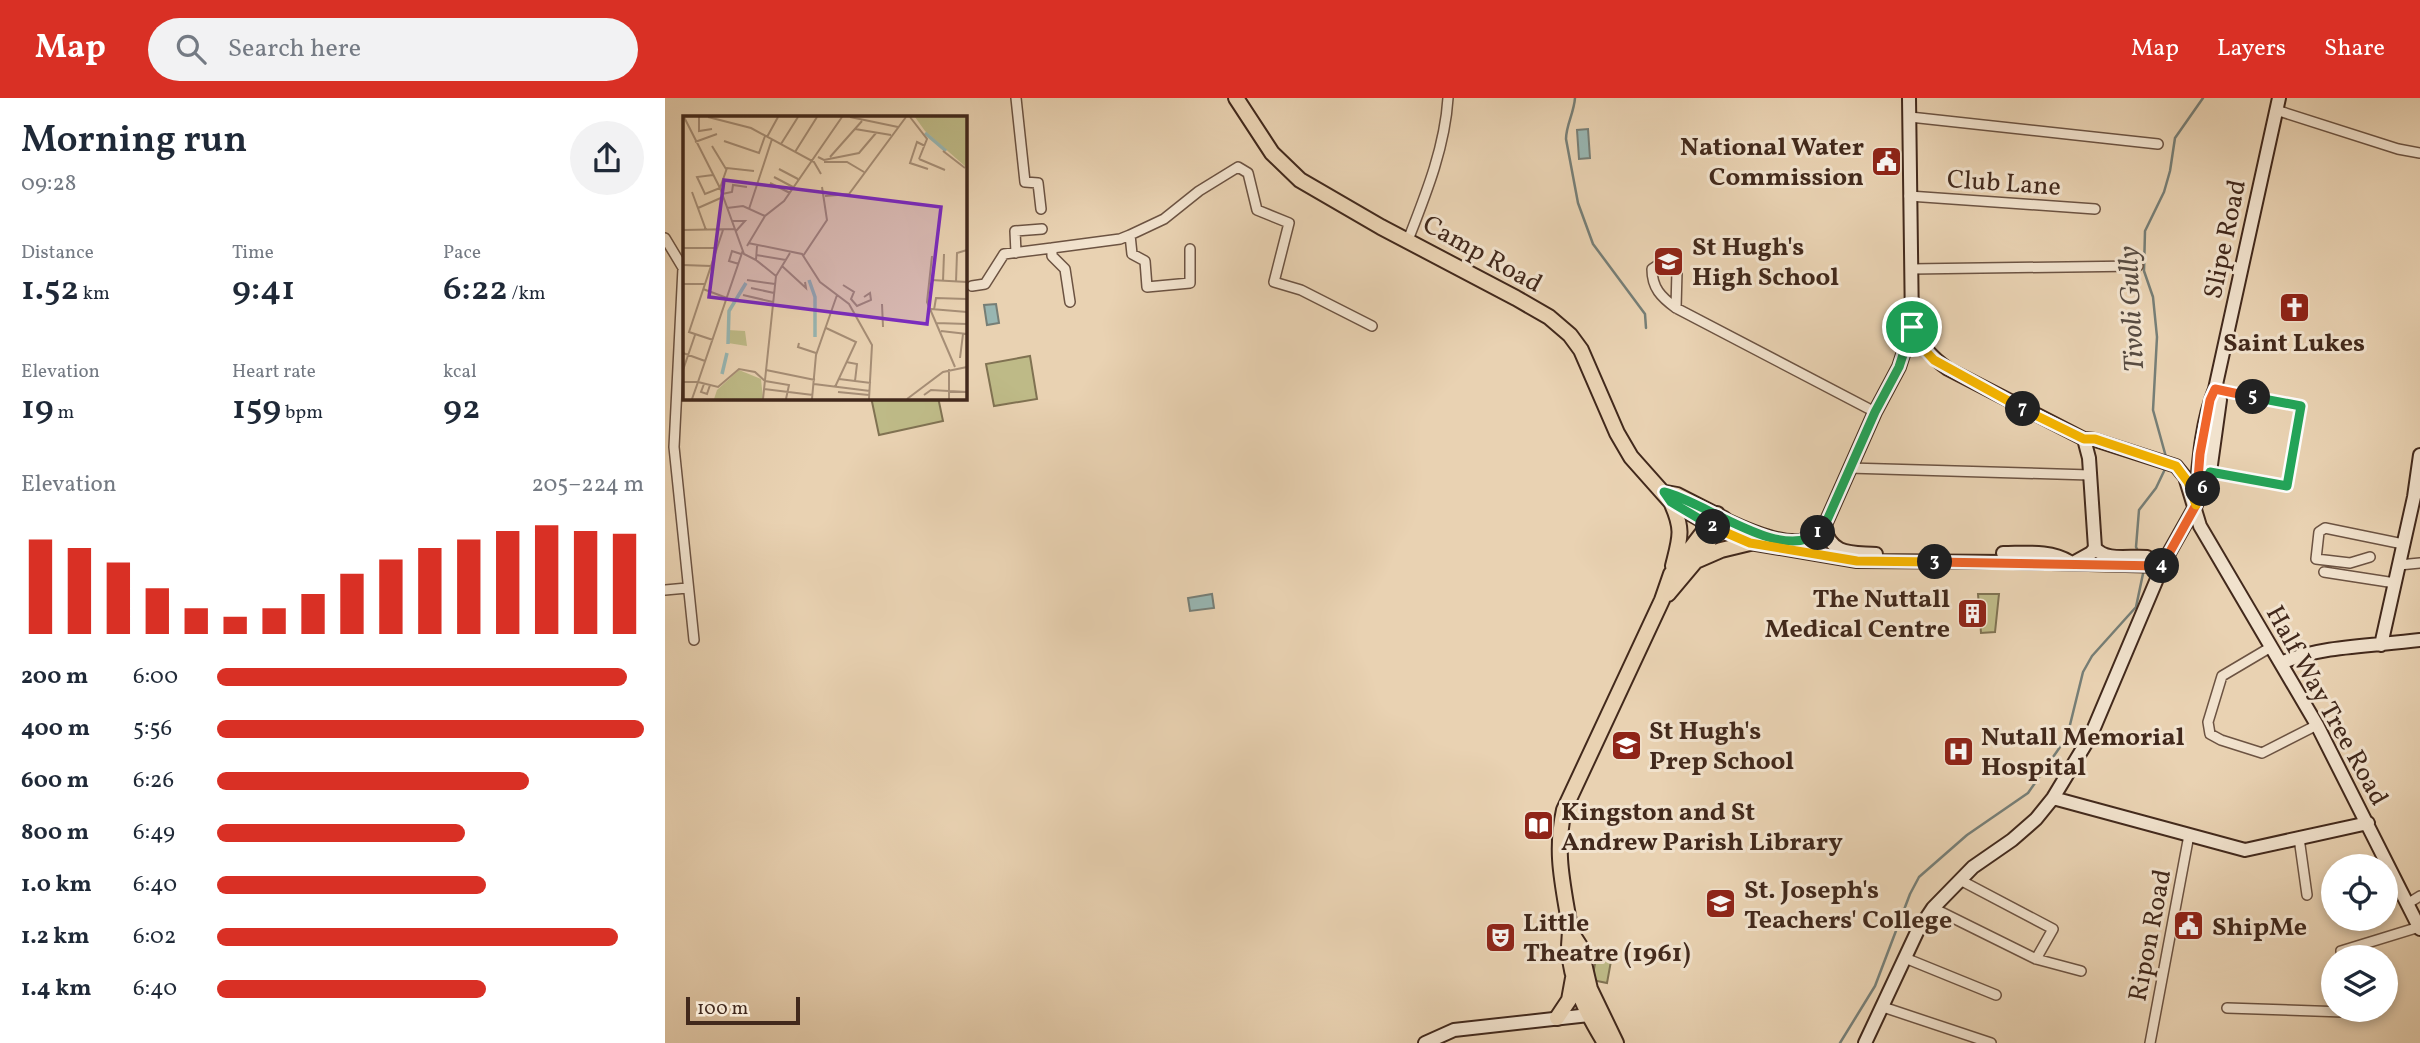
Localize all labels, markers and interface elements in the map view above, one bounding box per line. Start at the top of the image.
search box [148,18,638,81]
text: Map [35,26,106,72]
icon: search [172,30,210,68]
text: Search here [228,31,361,67]
text: Map [2131,32,2179,66]
text: Layers [2217,32,2286,66]
text: Share [2324,32,2385,66]
text: Morning run [21,115,247,168]
inset map [683,116,966,399]
button: share [570,121,644,195]
place label: National Water Commission [1680,130,1864,196]
public building icon: National Water Commission [1870,144,1904,178]
street label: Club Lane [1946,162,2062,206]
text: 09:28 [21,168,76,200]
street label: Slipe Road [2196,176,2256,302]
street label: Camp Road [1416,207,1548,302]
place label: St Hugh's High School [1692,230,1839,296]
text: Distance [21,240,94,266]
text: Time [232,240,274,266]
text: Pace [443,240,481,266]
school or university icon: St Hugh's High School [1652,244,1686,278]
water label: Tivoli Gully [2110,244,2155,373]
text: 1.52 [21,266,79,314]
text: 9:41 [232,266,295,314]
text: 6:22 [443,266,508,314]
text: km [79,281,110,307]
text: /km [508,281,546,307]
church icon: Saint Lukes [2277,290,2311,324]
pin [1882,297,1942,357]
icon: arrive [1893,308,1931,346]
place label: Saint Lukes [2223,326,2365,362]
text: Elevation [21,359,100,385]
text: Heart rate [232,359,316,385]
text: kcal [443,359,477,385]
pin: 5 [2235,380,2271,414]
text: 5 [2248,383,2257,409]
text: 19 [21,385,54,433]
text: 159 [232,385,281,433]
text: 92 [443,385,480,433]
pin: 7 [2005,392,2041,426]
text: 7 [2018,395,2027,421]
text: m [54,400,74,426]
text: bpm [281,400,323,426]
text: Elevation [21,469,117,501]
text: 205–224 m [532,469,644,501]
pin: 6 [2185,472,2221,506]
text: 6 [2197,475,2208,501]
pin: 2 [1695,510,1731,544]
text: 2 [1708,513,1717,539]
pin: 1 [1801,516,1835,550]
text: 1 [1814,519,1821,545]
pin: 3 [1917,545,1953,580]
text: 3 [1930,548,1939,574]
pin: 4 [2145,548,2179,584]
text: 4 [2156,552,2167,578]
place label: The Nuttall Medical Centre [1765,582,1950,648]
building icon: The Nuttall Medical Centre [1956,596,1990,630]
street label: Half Way Tree Road [2256,599,2396,813]
text: 200 m [21,661,88,693]
text: 6:00 [133,661,178,693]
text: 400 m [21,713,90,745]
text: 5:56 [133,713,172,745]
place label: St Hugh's Prep School [1649,714,1794,780]
place label: Nutall Memorial Hospital [1981,720,2185,786]
school or university icon: St Hugh's Prep School [1609,728,1643,762]
hospital icon: Nutall Memorial Hospital [1941,734,1975,768]
text: 600 m [21,765,89,797]
text: 6:26 [133,765,174,797]
place label: Kingston and St Andrew Parish Library [1561,795,1843,861]
library icon: Kingston and St Andrew Parish Library [1521,809,1555,843]
text: 800 m [21,817,89,849]
text: 6:49 [133,817,175,849]
map controls [2321,854,2398,1022]
button: locate [2321,854,2398,931]
street label: Ripon Road [2121,866,2181,1004]
text: 1.0 km [21,869,92,901]
text: 6:40 [133,869,177,901]
place label: St. Joseph's Teachers' College [1744,873,1952,939]
school or university icon: St. Joseph's Teachers' College [1704,887,1738,921]
place label: Little Theatre (1961) [1523,906,1691,972]
public building icon: ShipMe [2172,909,2206,943]
place label: ShipMe [2212,910,2307,946]
theatre icon: Little Theatre (1961) [1483,920,1517,954]
text: 1.2 km [21,921,90,953]
text: 6:02 [133,921,176,953]
button: layers [2321,945,2398,1022]
text: 1.4 km [21,973,92,1005]
text: 6:40 [133,973,177,1005]
scale bar [686,994,800,1026]
text: 100 m [697,996,748,1022]

